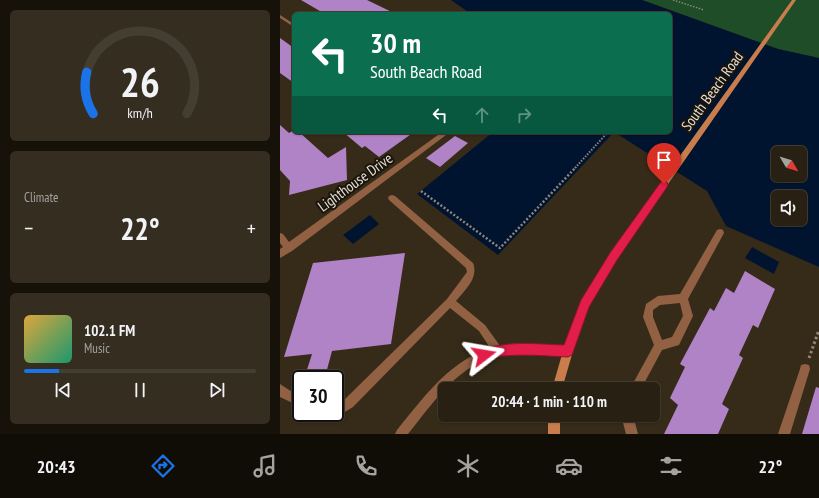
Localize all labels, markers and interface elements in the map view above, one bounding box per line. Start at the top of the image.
text: 30 m [370,24,421,61]
icon: left [304,28,356,80]
street label: South Beach Road [677,48,747,134]
text: 26 [120,54,160,107]
text: South Beach Road [370,60,482,83]
text: km/h [127,102,153,121]
icon: left [429,104,451,126]
icon: ahead [471,104,493,126]
icon: right [513,104,535,126]
pin [647,143,681,184]
north arrow [771,146,807,182]
map controls [771,146,807,226]
street label: Lighthouse Drive [314,148,396,216]
icon: arrive [653,149,675,171]
text: Climate [24,189,58,206]
button: sound [771,190,807,226]
text: 22° [120,209,160,248]
text: − [24,214,33,242]
text: + [247,214,256,242]
text: 102.1 FM [84,321,135,340]
position arrow [463,334,505,376]
text: Music [84,340,110,357]
speed limit sign: 30 [292,370,344,422]
icon: previous [52,379,74,401]
icon: pause [129,379,151,401]
icon: next [206,379,228,401]
text: 20:44 · 1 min · 110 m [491,392,607,411]
icon: directions [149,452,177,480]
icon: music [251,452,279,480]
icon: phone [352,452,380,480]
icon: climate [454,452,482,480]
icon: car [555,452,583,480]
icon: filters [657,452,685,480]
text: 20:43 [37,455,76,478]
text: 22° [758,455,782,478]

